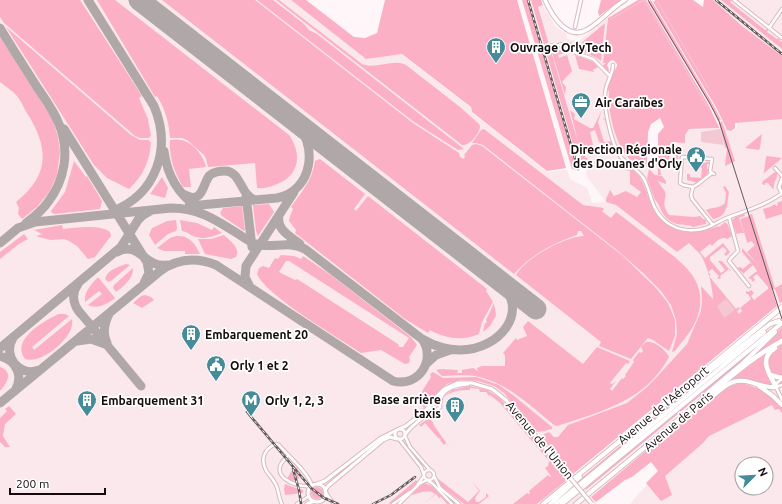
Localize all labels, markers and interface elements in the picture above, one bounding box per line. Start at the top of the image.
building icon: Ouvrage OrlyTech [485,36,507,64]
place label: Ouvrage OrlyTech [510,41,611,54]
office icon: Air Caraïbes [570,91,592,119]
place label: Air Caraïbes [595,96,664,109]
place label: Direction Régionale des Douanes d'Orly [570,143,683,170]
public building icon: Direction Régionale des Douanes d'Orly [685,145,707,173]
building icon: Embarquement 20 [180,323,202,351]
place label: Embarquement 20 [205,328,308,341]
public building icon: Orly 1 et 2 [205,354,227,382]
place label: Orly 1 et 2 [230,359,289,372]
street label: Avenue de l'Aéroport [615,363,711,447]
building icon: Embarquement 31 [76,389,98,417]
metro station icon: Orly 1, 2, 3 [240,389,262,417]
street label: Avenue de Paris [641,389,715,453]
place label: Base arrière taxis [373,393,441,420]
place label: Embarquement 31 [101,394,204,407]
place label: Orly 1, 2, 3 [265,394,324,407]
building icon: Base arrière taxis [444,395,466,423]
street label: Avenue de l'Union [504,398,576,482]
north arrow [734,456,774,496]
text: N [756,466,770,478]
scale bar [10,470,105,496]
text: 200 m [16,477,49,490]

